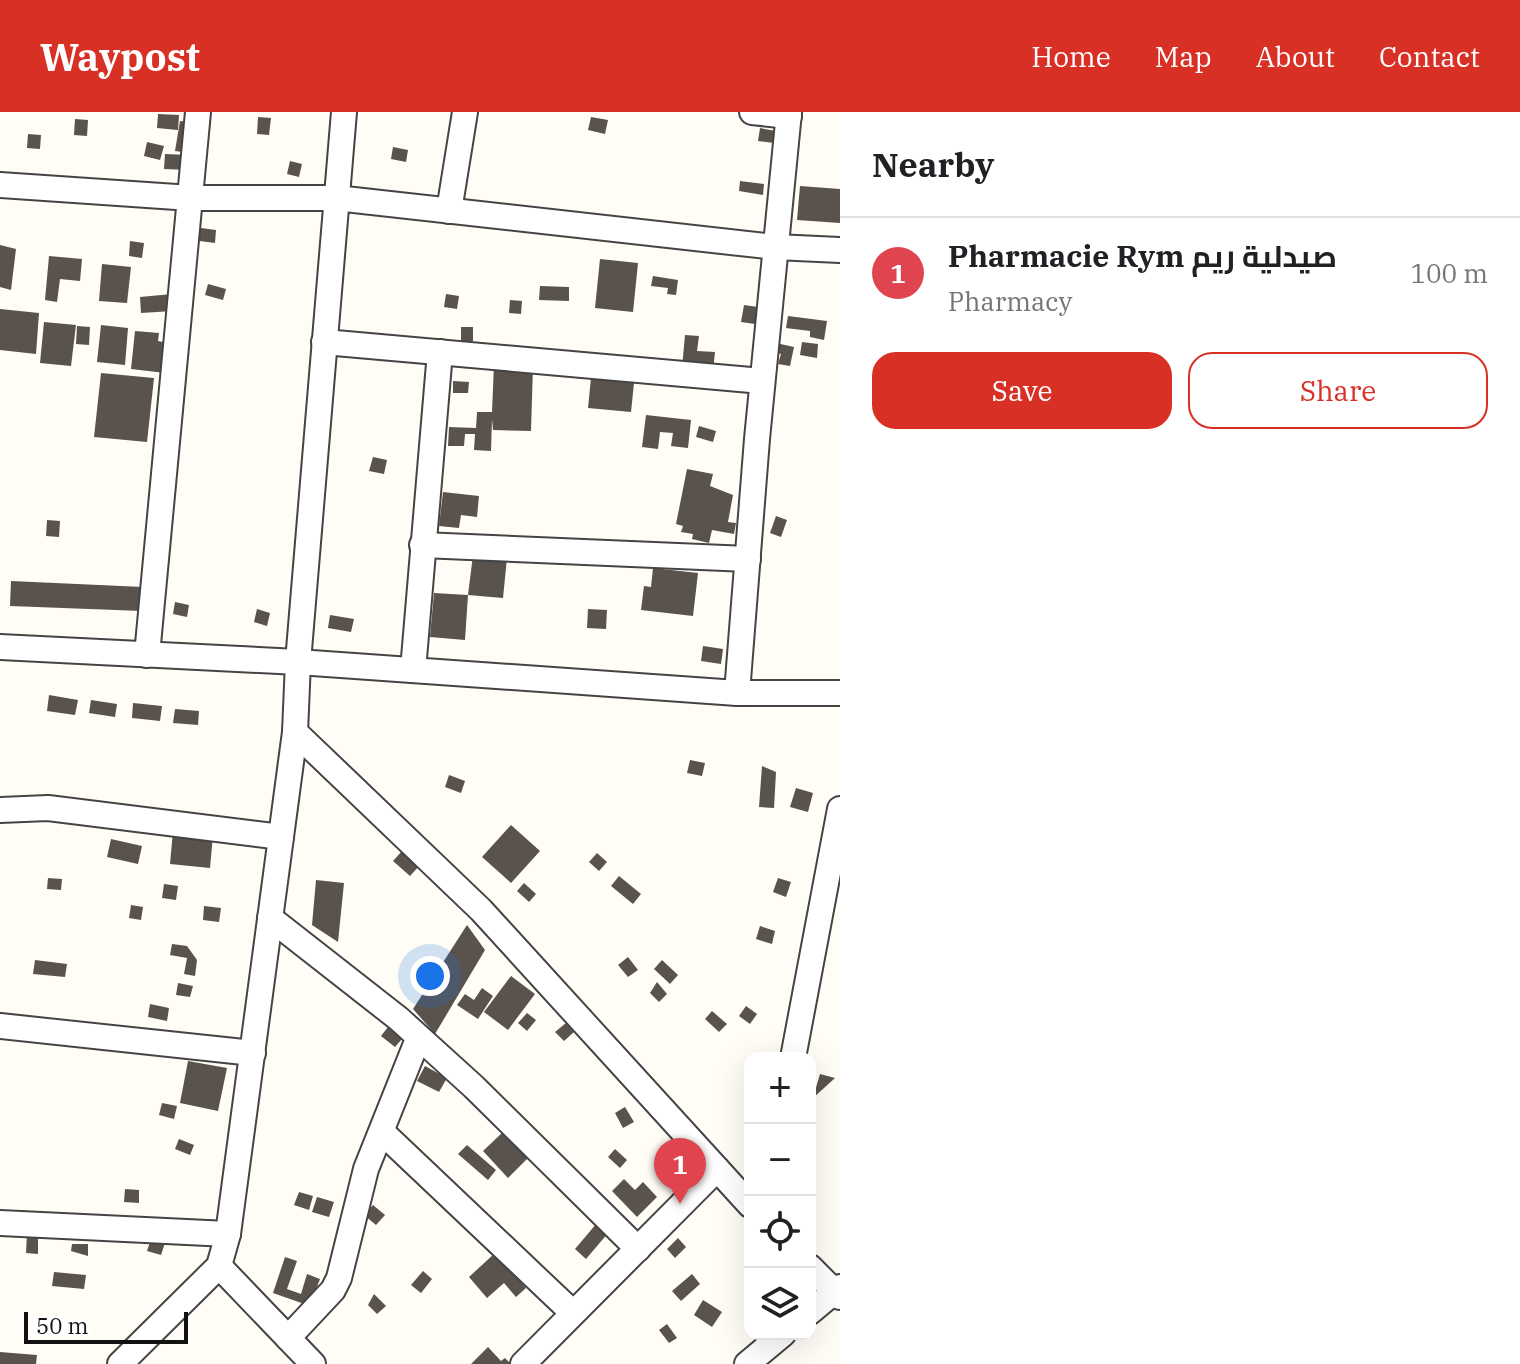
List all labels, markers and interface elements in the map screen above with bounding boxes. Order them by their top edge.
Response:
text: Waypost [40,32,200,81]
text: Home [1031,38,1111,75]
text: Map [1155,38,1212,75]
text: About [1256,38,1335,75]
text: Contact [1379,38,1480,75]
text: Nearby [872,142,994,186]
text: Pharmacie Rym صيدلية ريم [948,236,1337,275]
text: 1 [890,256,906,290]
text: 100 m [1410,256,1488,290]
text: Pharmacy [948,284,1072,318]
button: Save [872,352,1172,429]
button: Share [1188,352,1488,429]
your location [410,956,450,996]
map controls [744,1052,816,1340]
button: + [744,1052,816,1124]
button: − [744,1124,816,1196]
pin: 1 [654,1138,706,1204]
button: locate [744,1196,816,1268]
button: layers [744,1268,816,1340]
scale bar [24,1308,188,1344]
text: 50 m [36,1311,88,1340]

